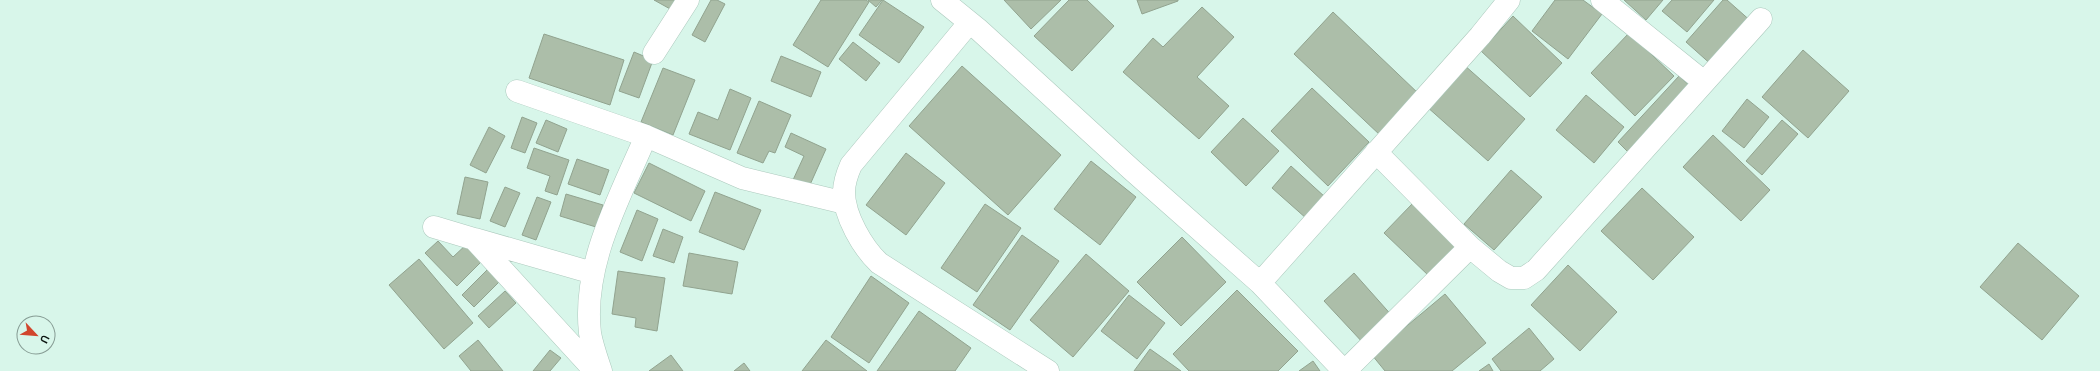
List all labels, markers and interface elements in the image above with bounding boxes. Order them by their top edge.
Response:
north arrow [16,315,56,355]
text: U [36,332,52,346]

